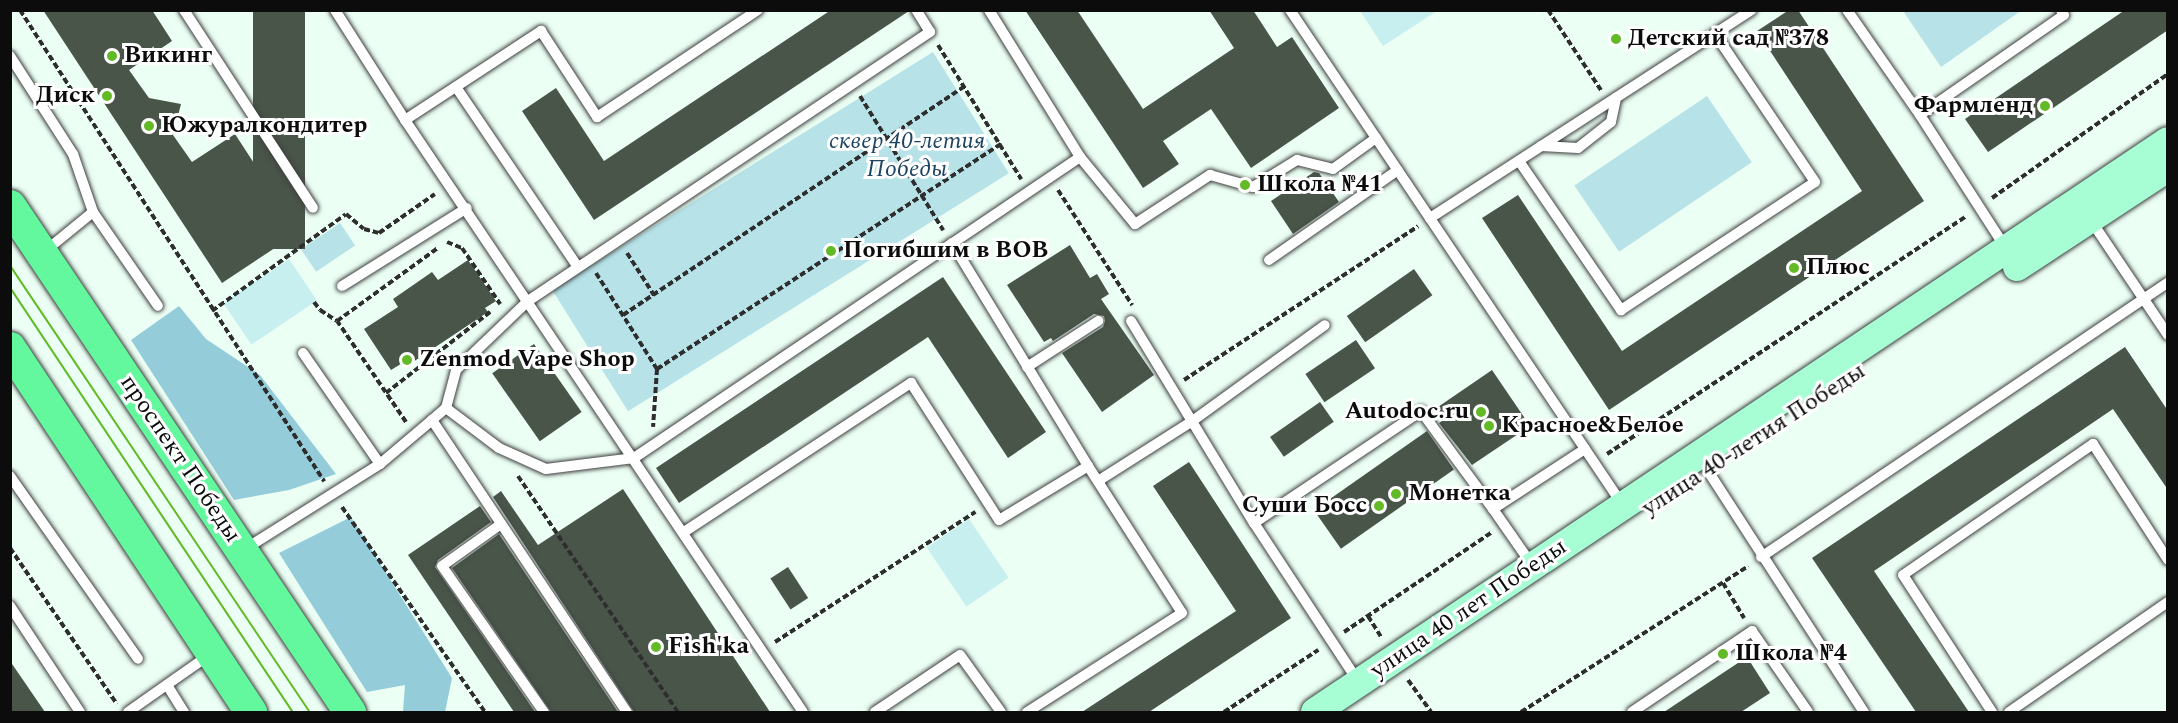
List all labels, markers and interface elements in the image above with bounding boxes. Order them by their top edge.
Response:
place label: Детский сад №378 [1628,25,1829,53]
marker: Детский сад №378 [1609,32,1623,46]
place label: Викинг [124,42,212,70]
marker: Викинг [105,49,119,63]
place label: Диск [36,82,95,110]
marker: Диск [100,89,114,103]
place label: Фармленд [1914,92,2033,120]
marker: Фармленд [2038,99,2052,113]
place label: Южуралкондитер [161,112,367,140]
marker: Южуралкондитер [142,119,156,133]
park label: сквер 40-летия Победы [829,128,985,184]
place label: Школа №41 [1257,171,1382,199]
marker: Школа №41 [1238,178,1252,192]
place label: Погибшим в ВОВ [843,237,1048,265]
marker: Погибшим в ВОВ [824,244,838,258]
place label: Плюс [1806,254,1870,282]
marker: Плюс [1787,261,1801,275]
place label: Zenmod Vape Shop [419,346,635,374]
marker: Zenmod Vape Shop [400,353,414,367]
street label: улица 40-летия Победы [1637,357,1871,523]
street label: проспект Победы [113,370,247,548]
place label: Autodoc.ru [1345,398,1469,426]
marker: Autodoc.ru [1474,405,1488,419]
place label: Красное&Белое [1501,412,1684,440]
marker: Красное&Белое [1482,419,1496,433]
place label: Монетка [1408,480,1511,508]
marker: Монетка [1389,487,1403,501]
place label: Суши Босс [1242,492,1367,520]
marker: Суши Босс [1372,499,1386,513]
street label: улица 40 лет Победы [1366,533,1572,685]
place label: Fish'ka [668,633,749,661]
marker: Fish'ka [649,640,663,654]
place label: Школа №4 [1735,640,1847,668]
marker: Школа №4 [1716,647,1730,661]

